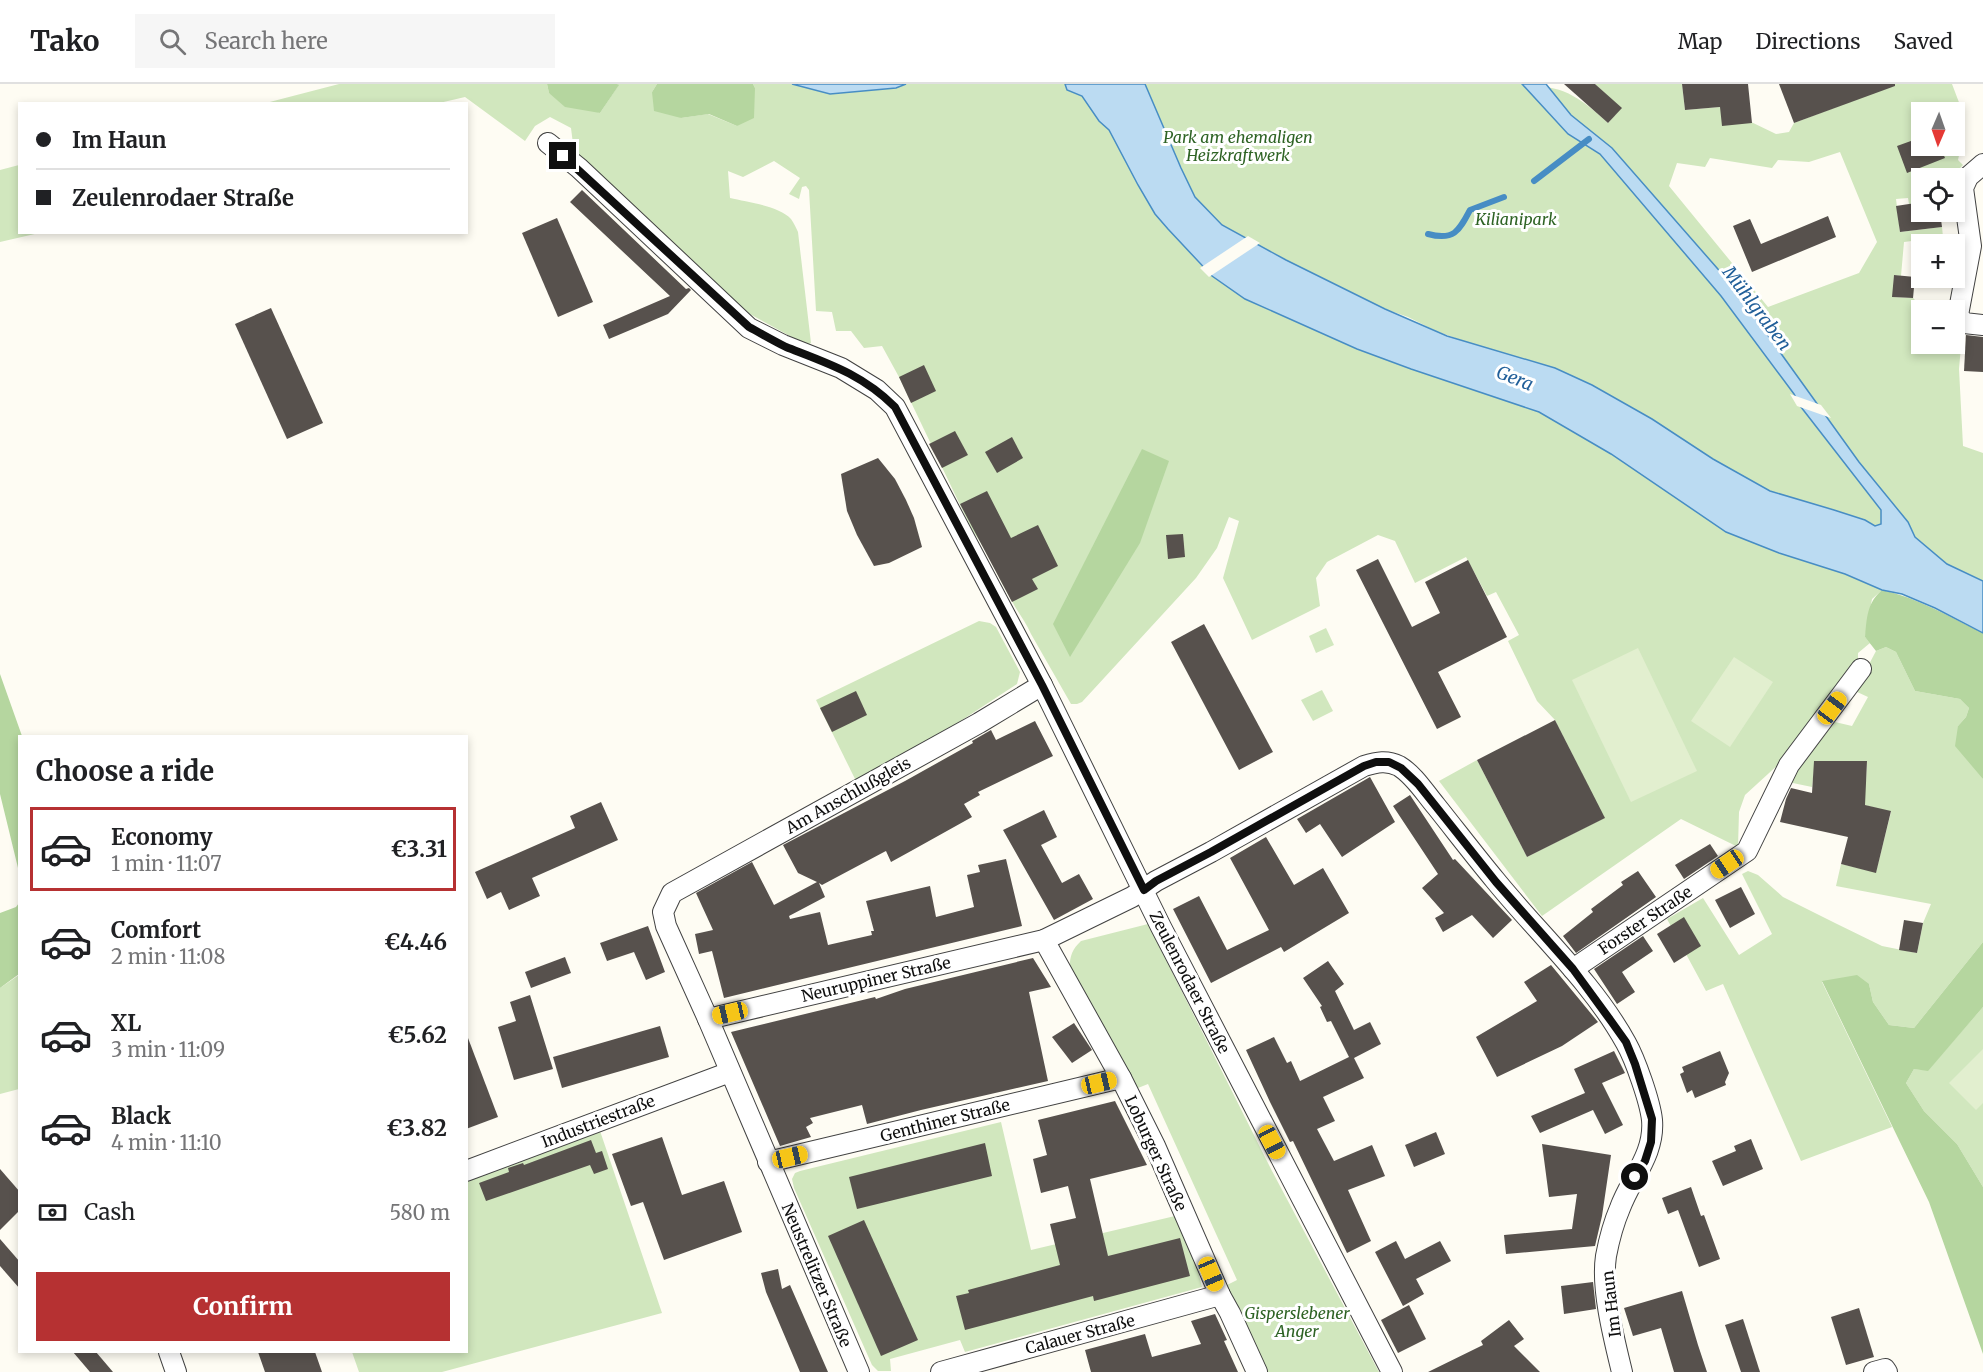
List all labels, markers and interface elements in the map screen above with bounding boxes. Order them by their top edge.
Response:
search box [135,14,555,68]
text: Tako [30,23,99,59]
icon: search [156,25,189,58]
text: Search here [204,27,328,55]
text: Map [1678,28,1722,55]
text: Directions [1755,28,1860,55]
text: Saved [1893,28,1953,55]
north arrow [1911,102,1965,156]
map controls [1911,102,1965,354]
text: Im Haun [72,126,167,154]
park label: Park am ehemaligen Heizkraftwerk [1163,127,1313,165]
route end [549,142,576,169]
button: locate [1911,168,1965,222]
text: Zeulenrodaer Straße [72,184,294,212]
park label: Kilianipark [1474,209,1557,229]
button: + [1911,234,1965,288]
water label: Mühlgraben [1717,260,1796,355]
button: − [1911,300,1965,354]
water label: Gera [1493,360,1537,396]
car [1814,688,1850,728]
street label: Am Anschlußgleis [781,752,914,838]
text: Choose a ride [36,754,214,788]
icon: car [39,822,93,876]
text: Economy [111,823,212,851]
text: €3.31 [390,835,447,863]
car [1707,846,1747,882]
text: 1 min · 11:07 [111,851,222,876]
street label: Forster Straße [1594,881,1696,959]
street label: Zeulenrodaer Straße [1145,907,1235,1057]
icon: car [39,915,93,969]
text: Comfort [111,916,201,944]
text: €4.46 [384,928,447,956]
text: 2 min · 11:08 [111,944,225,969]
street label: Neuruppiner Straße [799,952,953,1006]
car [710,1000,750,1026]
icon: car [39,1008,93,1062]
text: XL [111,1009,141,1037]
text: €5.62 [388,1021,447,1049]
text: 3 min · 11:09 [111,1037,225,1062]
car [1079,1070,1119,1096]
street label: Industriestraße [539,1090,657,1152]
street label: Loburger Straße [1121,1092,1191,1214]
street label: Genthiner Straße [878,1094,1012,1146]
icon: car [39,1101,93,1155]
text: Black [111,1102,171,1130]
text: €3.82 [386,1114,447,1142]
car [1256,1122,1288,1162]
text: 4 min · 11:10 [111,1130,222,1155]
car [770,1144,810,1170]
route start [1621,1163,1648,1190]
icon: cash [36,1196,69,1229]
text: Cash [84,1198,135,1226]
text: 580 m [389,1200,450,1225]
street label: Neustrelitzer Straße [778,1200,856,1350]
car [1196,1254,1226,1294]
street label: Im Haun [1597,1269,1625,1339]
button: Confirm [36,1272,450,1341]
park label: Gisperslebener Anger [1244,1303,1350,1341]
street label: Calauer Straße [1023,1310,1137,1358]

